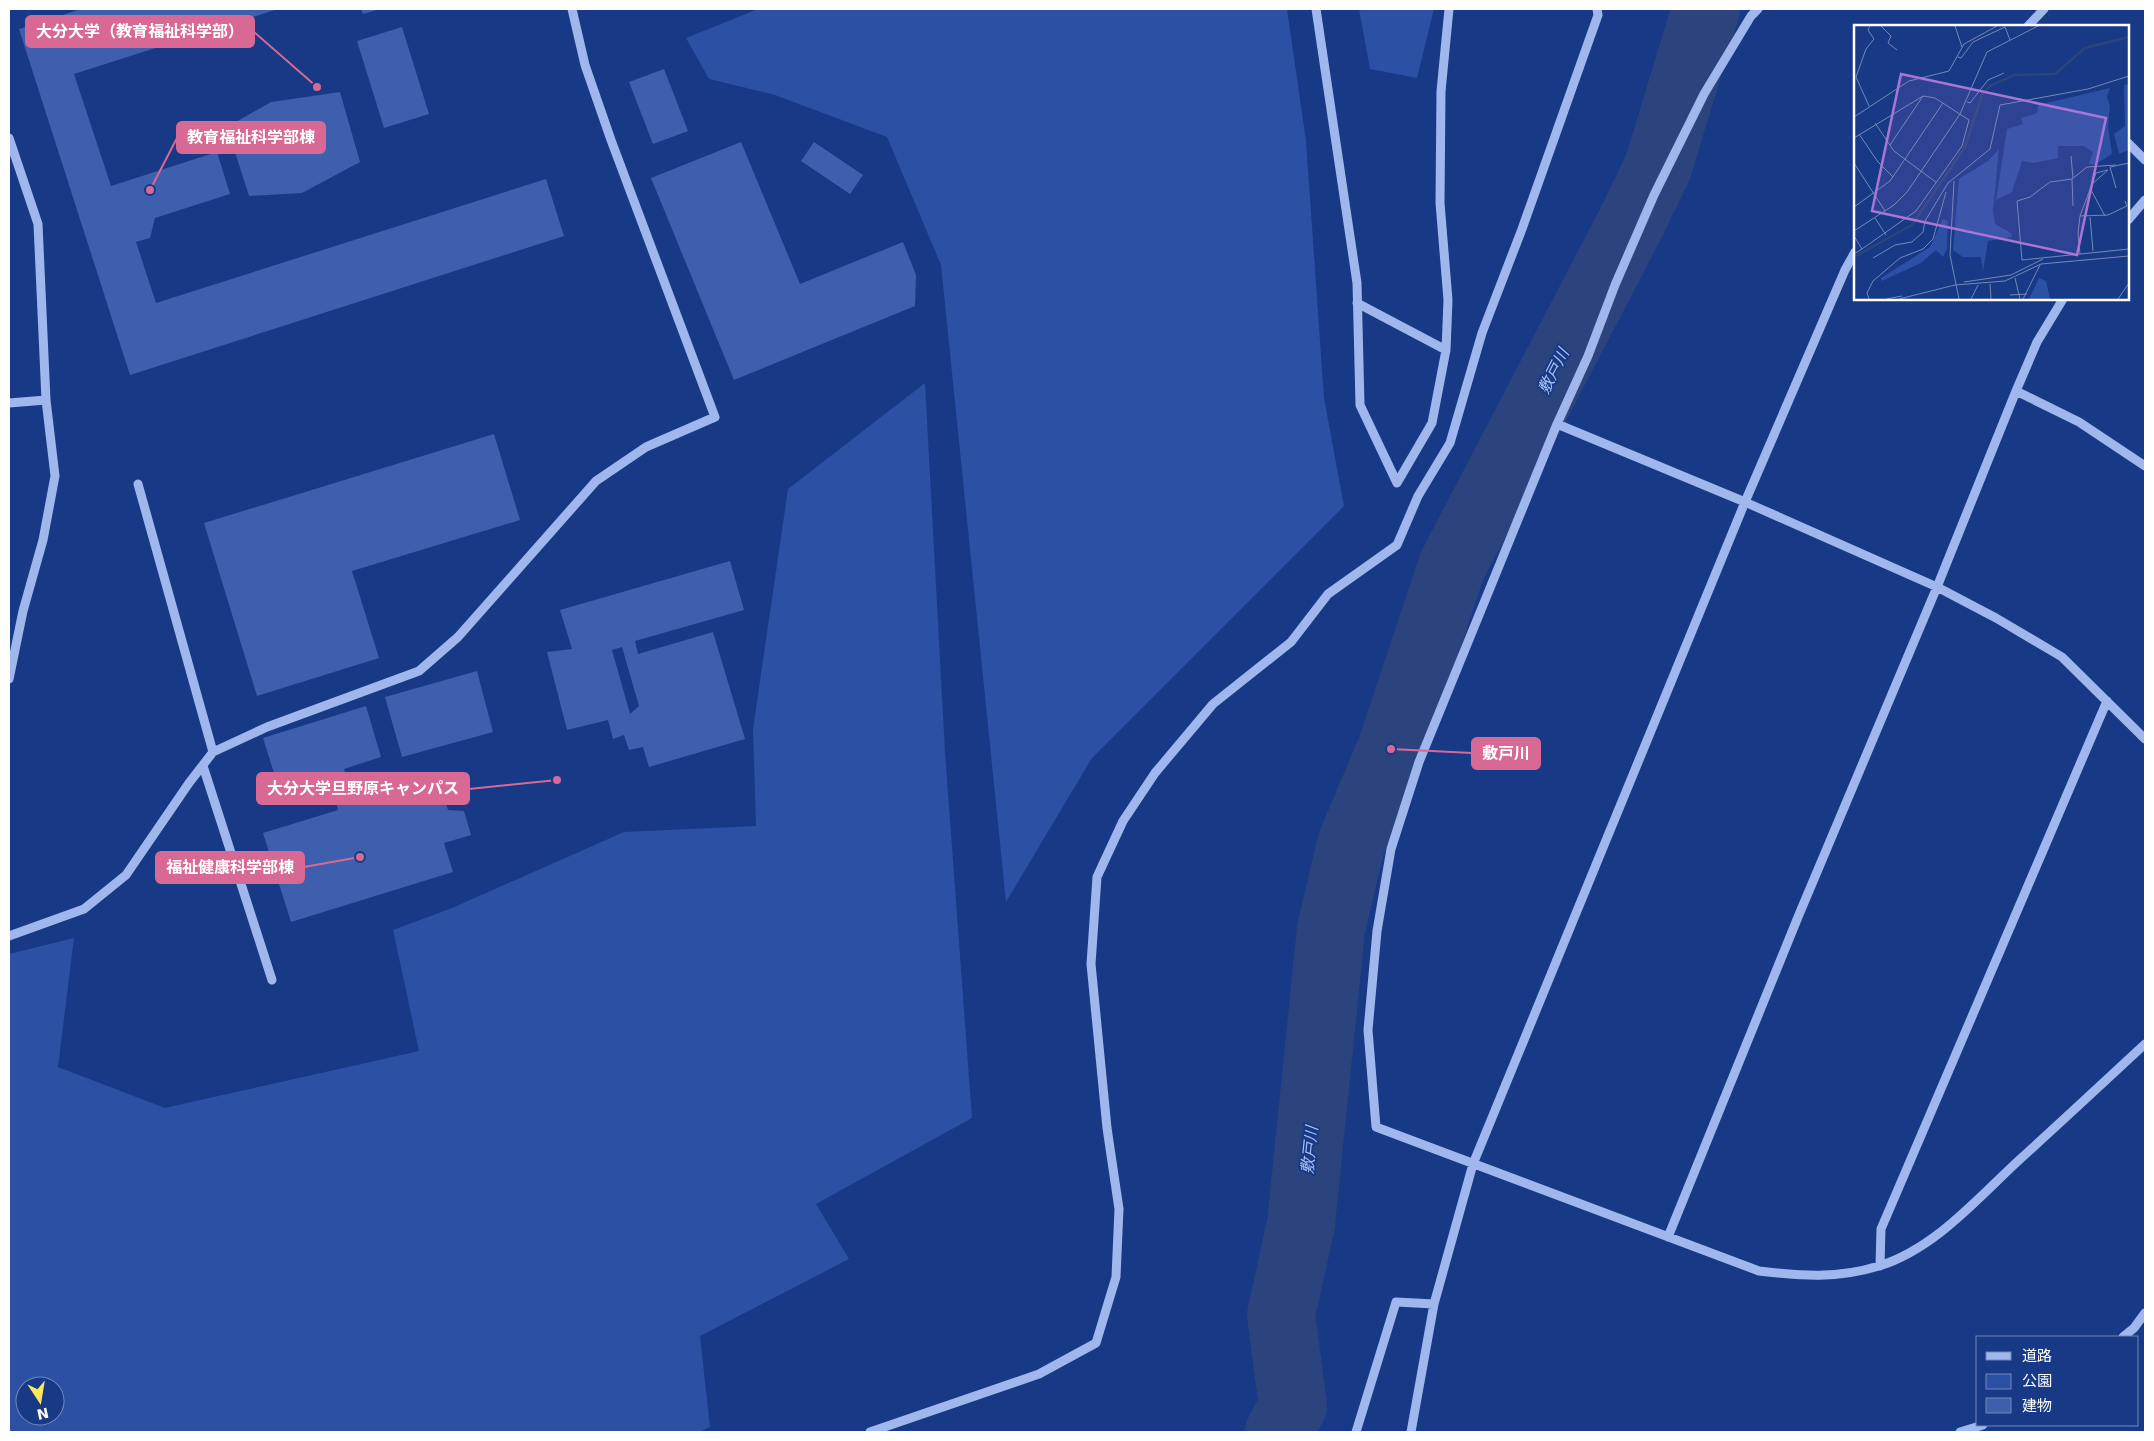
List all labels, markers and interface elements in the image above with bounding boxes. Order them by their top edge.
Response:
callout: 大分大学（教育福祉科学部） [26,16,254,47]
text: 大分大学（教育福祉科学部） [36,22,244,41]
inset map [1854,25,2129,300]
callout: 教育福祉科学部棟 [177,122,325,153]
text: 教育福祉科学部棟 [187,128,315,147]
water label: 敷戸川 [1534,344,1574,397]
callout: 敷戸川 [1472,738,1540,769]
text: 敷戸川 [1482,744,1530,763]
callout: 大分大学旦野原キャンパス [257,773,469,804]
text: 大分大学旦野原キャンパス [267,779,459,798]
callout: 福祉健康科学部棟 [156,852,304,883]
text: 福祉健康科学部棟 [166,858,294,877]
water label: 敷戸川 [1298,1123,1322,1175]
legend [1976,1336,2139,1426]
text: 道路 [2022,1347,2052,1365]
text: 公園 [2022,1372,2052,1390]
north arrow [15,1376,65,1426]
text: 建物 [2022,1397,2052,1415]
text: N [35,1405,50,1423]

